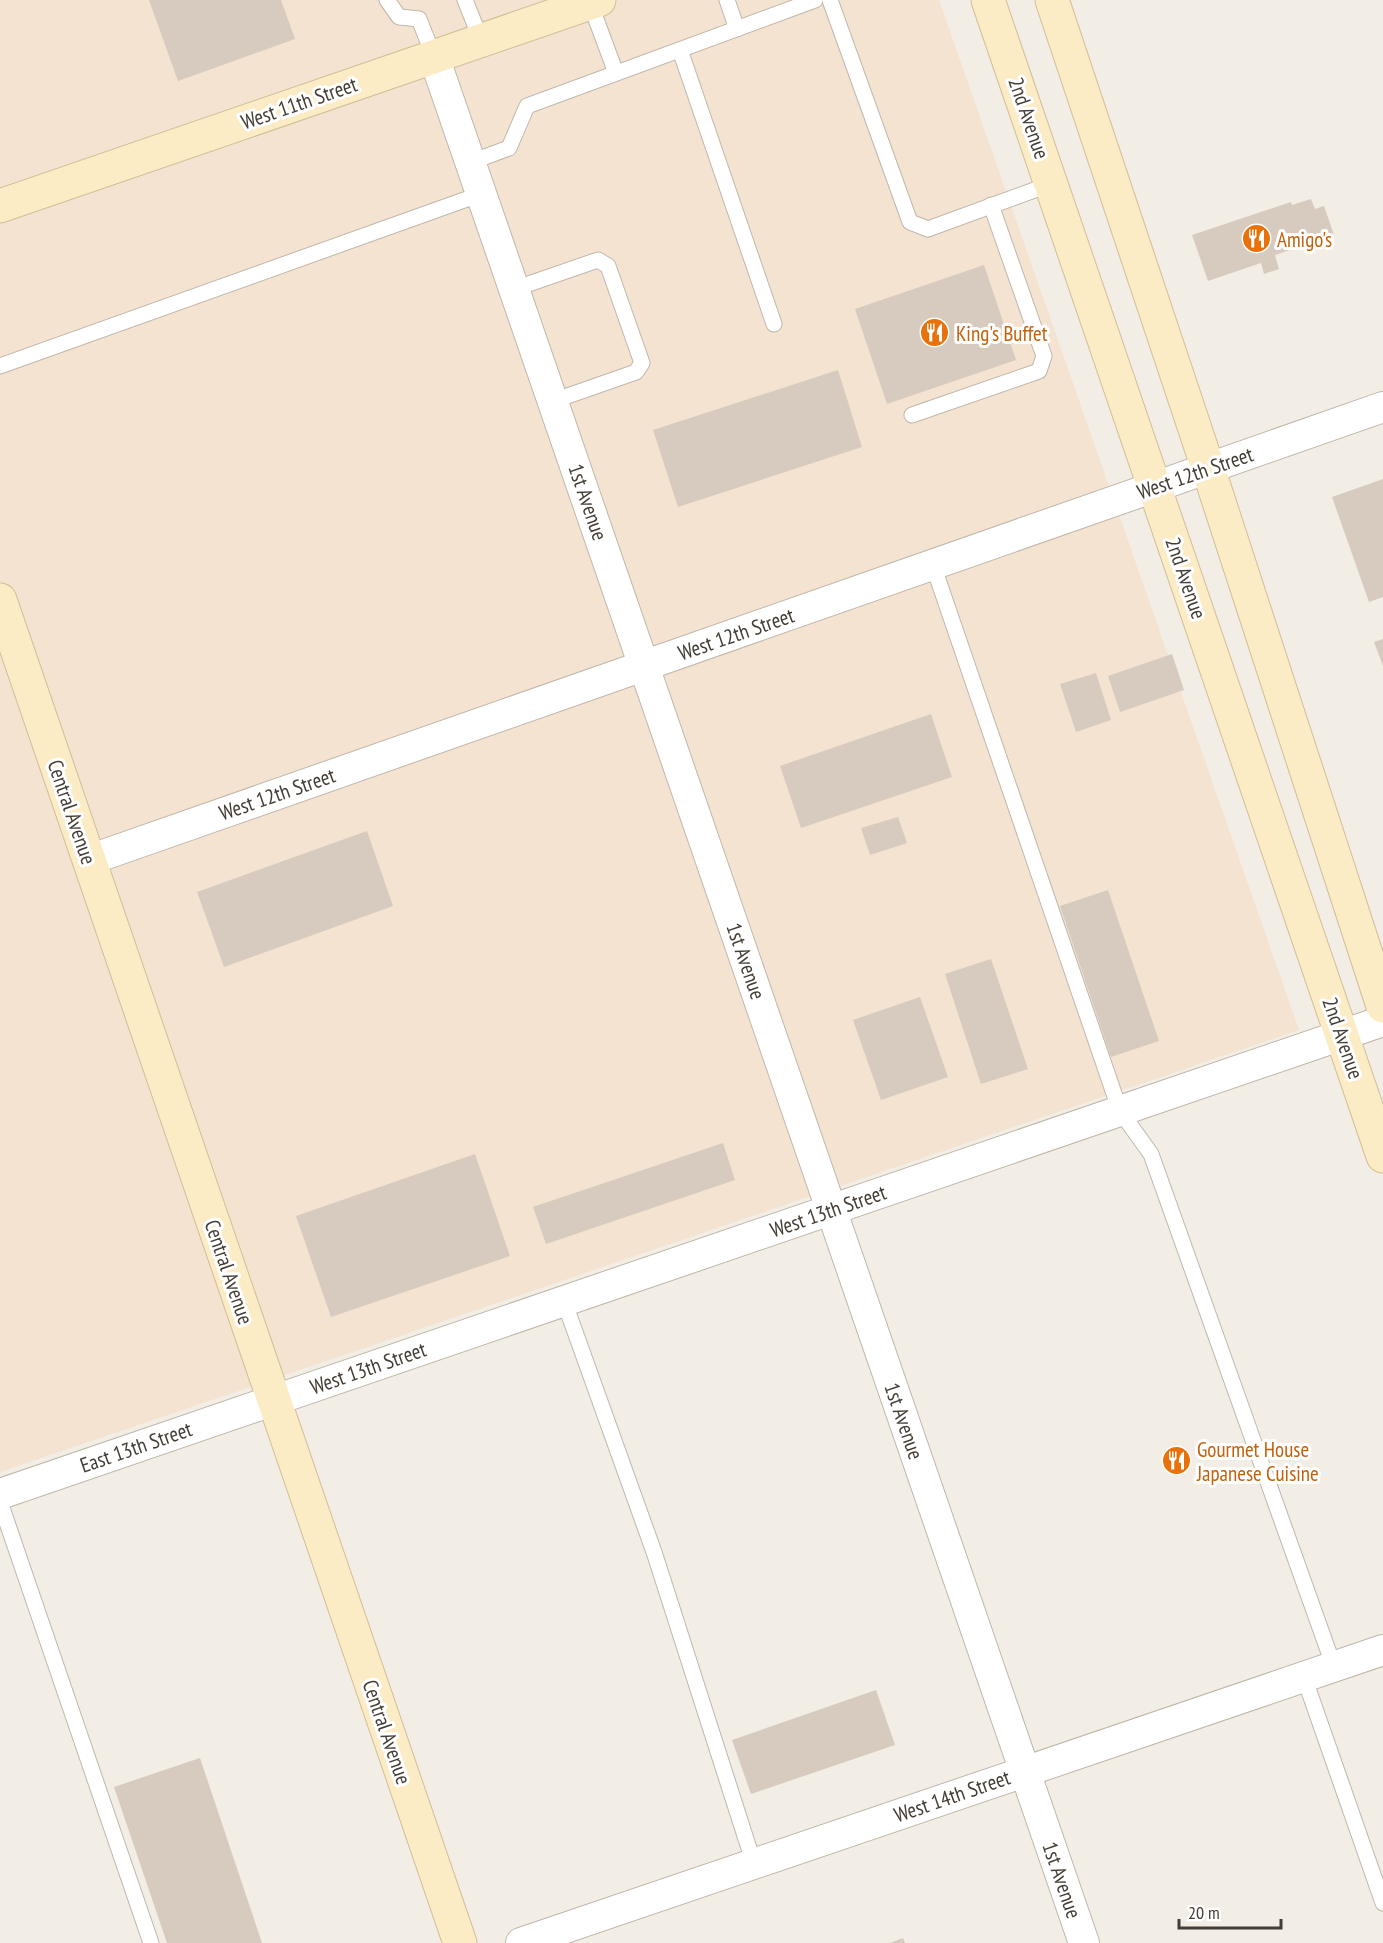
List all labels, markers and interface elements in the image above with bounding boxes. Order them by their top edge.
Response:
street label: West 11th Street [237,70,361,135]
street label: 2nd Avenue [1002,74,1056,162]
restaurant icon: Amigo's [1240,223,1272,255]
place label: Amigo's [1277,226,1332,253]
restaurant icon: King's Buffet [919,317,951,349]
place label: King's Buffet [956,320,1048,347]
street label: West 12th Street [1133,440,1257,505]
street label: 1st Avenue [562,460,614,544]
street label: 2nd Avenue [1159,534,1213,622]
street label: West 12th Street [674,601,798,666]
street label: Central Avenue [42,756,102,868]
street label: West 12th Street [215,761,339,826]
street label: 1st Avenue [720,919,772,1003]
street label: 2nd Avenue [1316,994,1370,1082]
street label: West 13th Street [766,1178,890,1243]
street label: Central Avenue [199,1216,259,1328]
street label: West 13th Street [306,1335,430,1400]
street label: 1st Avenue [878,1379,930,1463]
street label: East 13th Street [76,1415,196,1479]
place label: Gourmet House Japanese Cuisine [1196,1436,1319,1487]
restaurant icon: Gourmet House Japanese Cuisine [1160,1445,1192,1477]
street label: Central Avenue [357,1676,417,1788]
street label: West 14th Street [890,1763,1014,1828]
street label: 1st Avenue [1036,1838,1088,1922]
scale bar [1179,1892,1281,1930]
text: 20 m [1188,1901,1220,1924]

